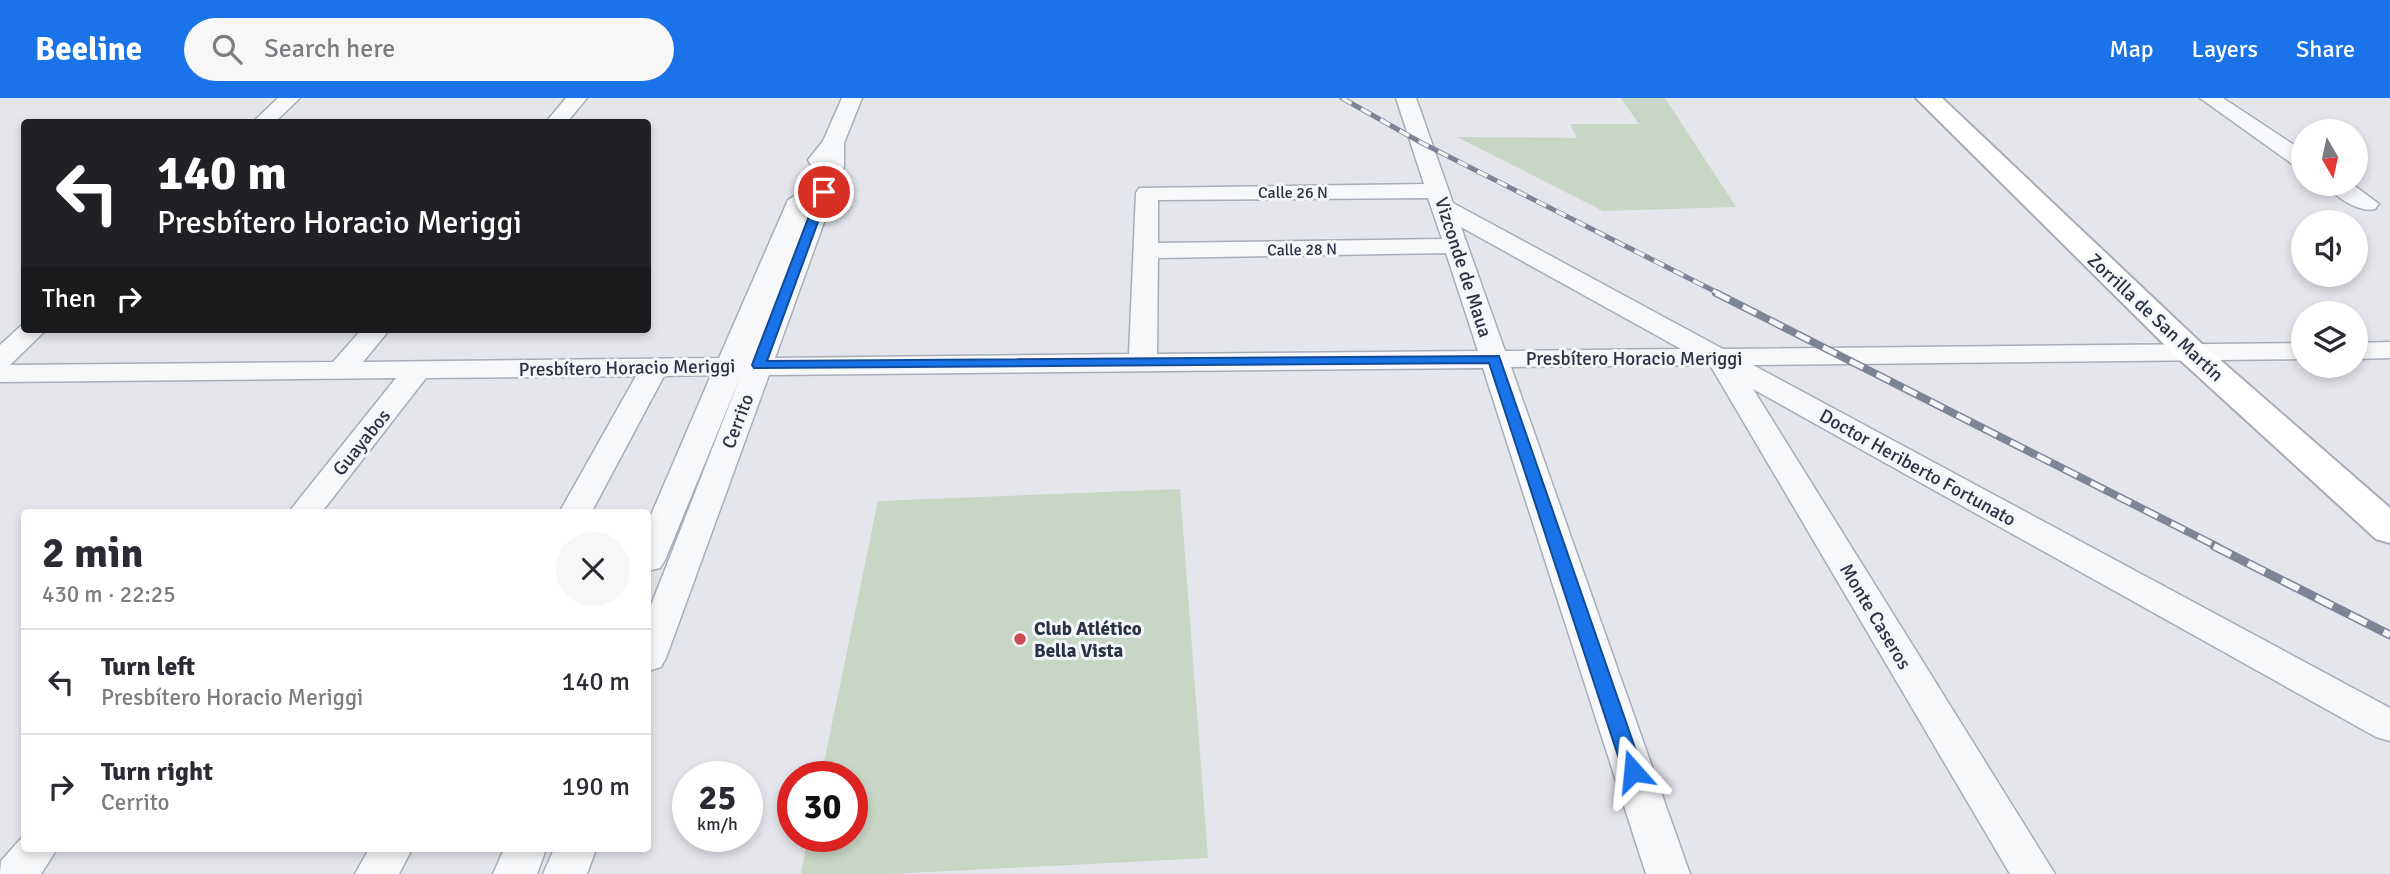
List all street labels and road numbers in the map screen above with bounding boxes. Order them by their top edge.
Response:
street label: Calle 26 N [1258,183,1328,203]
street label: Vizconde de Maua [1429,194,1497,340]
street label: Calle 28 N [1267,239,1337,261]
street label: Zorrilla de San Martín [2082,248,2228,387]
street label: Presbítero Horacio Meriggi [1526,347,1742,371]
street label: Presbítero Horacio Meriggi [519,354,736,382]
street label: Cerrito [717,391,759,452]
street label: Doctor Heriberto Fortunato [1815,404,2020,532]
street label: Guayabos [328,405,396,481]
street label: Monte Caseros [1834,559,1916,674]

